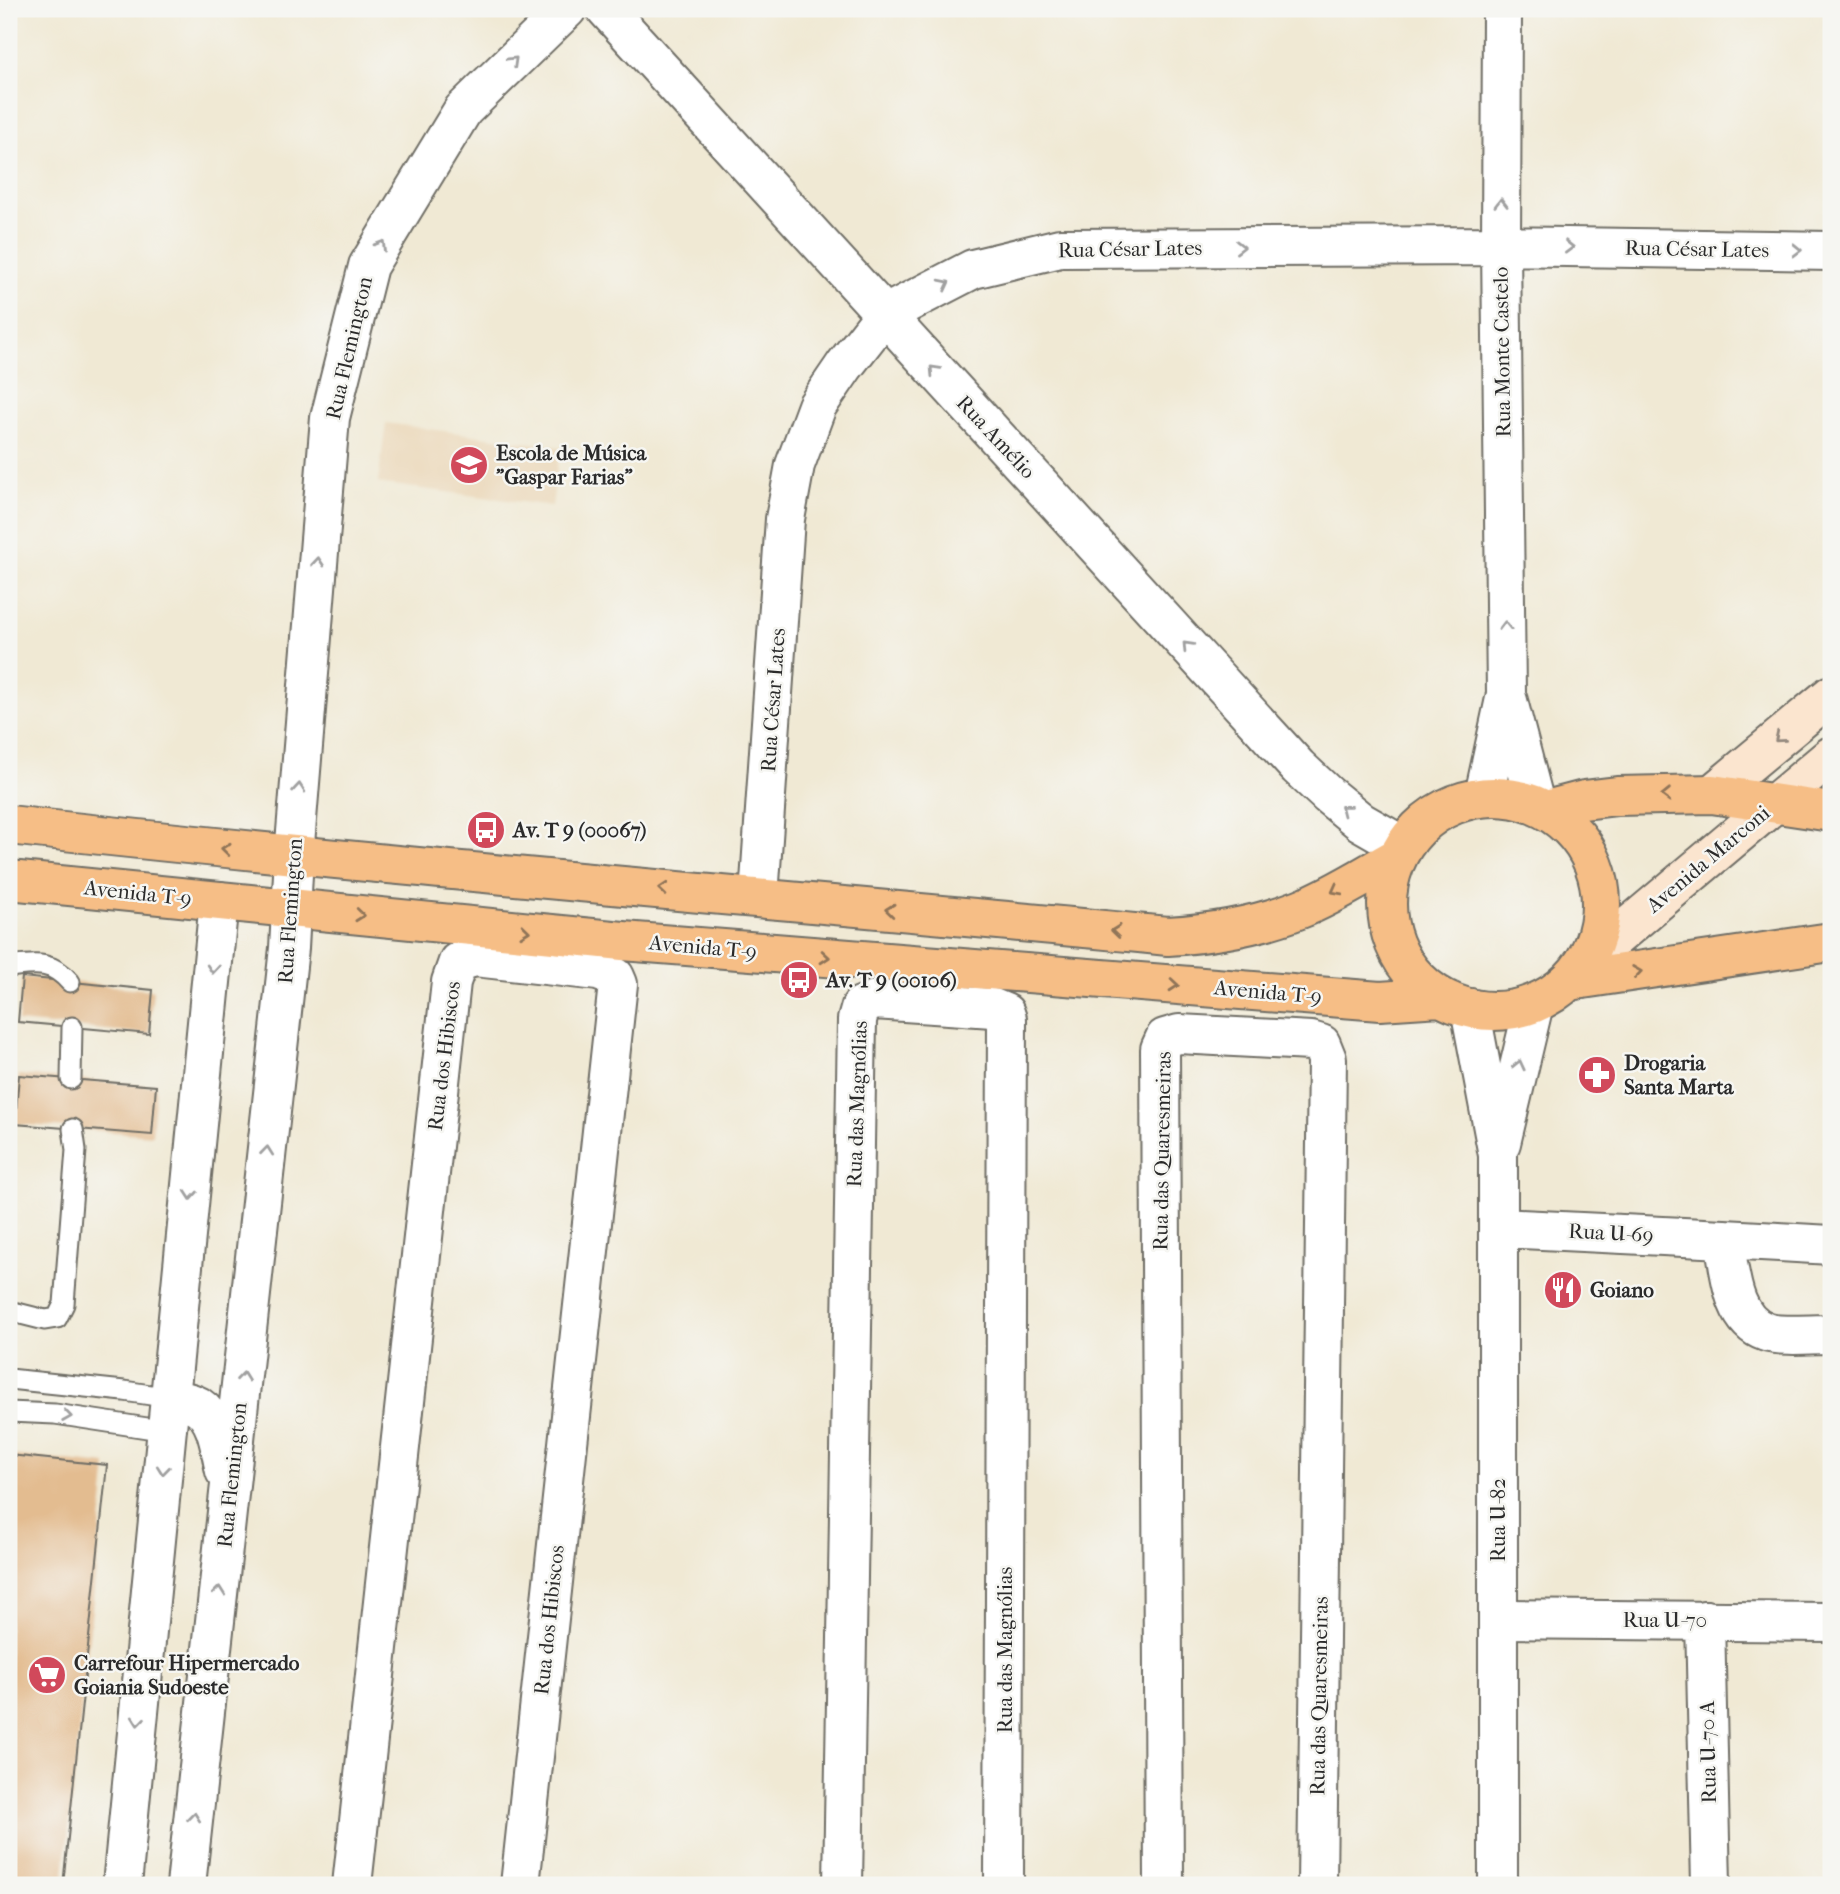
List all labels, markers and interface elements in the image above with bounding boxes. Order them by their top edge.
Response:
one-way arrow [505,57,518,70]
one-way arrow [1493,197,1509,207]
street label: Rua César Lates [1058,236,1203,262]
street label: Rua César Lates [1625,236,1770,262]
one-way arrow [373,239,386,252]
one-way arrow [1235,239,1245,255]
one-way arrow [1564,239,1575,255]
one-way arrow [1791,243,1802,258]
street label: Rua Monte Castelo [1489,267,1515,437]
street label: Rua Flemington [321,274,377,422]
one-way arrow [938,279,950,292]
one-way arrow [930,365,942,378]
street label: Rua Amélio [951,390,1041,484]
place label: Escola de Música "Gaspar Farias" [496,441,648,489]
school or university icon: Escola de Música "Gaspar Farias" [448,444,490,486]
one-way arrow [310,556,325,567]
one-way arrow [1498,620,1513,631]
street label: Rua César Lates [756,627,790,773]
one-way arrow [1183,641,1196,654]
one-way arrow [1774,730,1787,742]
one-way arrow [292,783,307,794]
one-way arrow [1661,788,1672,803]
street label: Avenida Marconi [1641,800,1775,918]
one-way arrow [1341,805,1353,818]
bus stop icon: Av. T 9 (00067) [465,809,507,851]
place label: Av. T 9 (00067) [511,818,647,842]
street label: Rua Flemington [273,837,307,985]
one-way arrow [220,842,231,857]
street label: Avenida T-9 [82,875,193,911]
one-way arrow [658,882,669,897]
one-way arrow [1330,882,1343,896]
one-way arrow [884,902,896,917]
one-way arrow [355,907,366,922]
one-way arrow [520,923,531,938]
one-way arrow [1111,924,1122,939]
street label: Avenida T-9 [647,930,758,964]
one-way arrow [819,949,830,964]
bus stop icon: Av. T 9 (00106) [778,959,820,1001]
one-way arrow [205,963,220,975]
one-way arrow [1631,965,1643,980]
place label: Av. T 9 (00106) [824,968,957,992]
street label: Avenida T-9 [1212,975,1323,1009]
one-way arrow [1168,977,1179,992]
street label: Rua dos Hibiscos [423,980,465,1132]
street label: Rua das Magnólias [842,1020,872,1188]
street label: Rua das Quaresmeiras [1148,1051,1176,1251]
place label: Drogaria Santa Marta [1624,1051,1735,1099]
pharmacy icon: Drogaria Santa Marta [1576,1054,1618,1096]
one-way arrow [1511,1059,1525,1071]
one-way arrow [259,1145,274,1157]
one-way arrow [184,1190,199,1201]
street label: Rua U-69 [1568,1219,1654,1247]
restaurant icon: Goiano [1542,1269,1584,1311]
place label: Goiano [1590,1278,1654,1302]
one-way arrow [235,1371,250,1383]
street label: Rua Flemington [212,1401,252,1549]
one-way arrow [61,1408,73,1423]
one-way arrow [156,1465,171,1476]
street label: Rua U-82 [1486,1478,1510,1562]
street label: Rua dos Hibiscos [529,1544,569,1696]
street label: Rua das Magnólias [993,1566,1017,1733]
one-way arrow [211,1586,226,1597]
street label: Rua das Quaresmeiras [1305,1596,1333,1796]
street label: Rua U-70 [1623,1608,1707,1632]
place label: Carrefour Hipermercado Goiania Sudoeste [74,1651,300,1699]
supermarket icon: Carrefour Hipermercado Goiania Sudoeste [26,1654,68,1696]
street label: Rua U-70 A [1695,1700,1721,1803]
one-way arrow [131,1715,146,1727]
one-way arrow [186,1812,201,1823]

